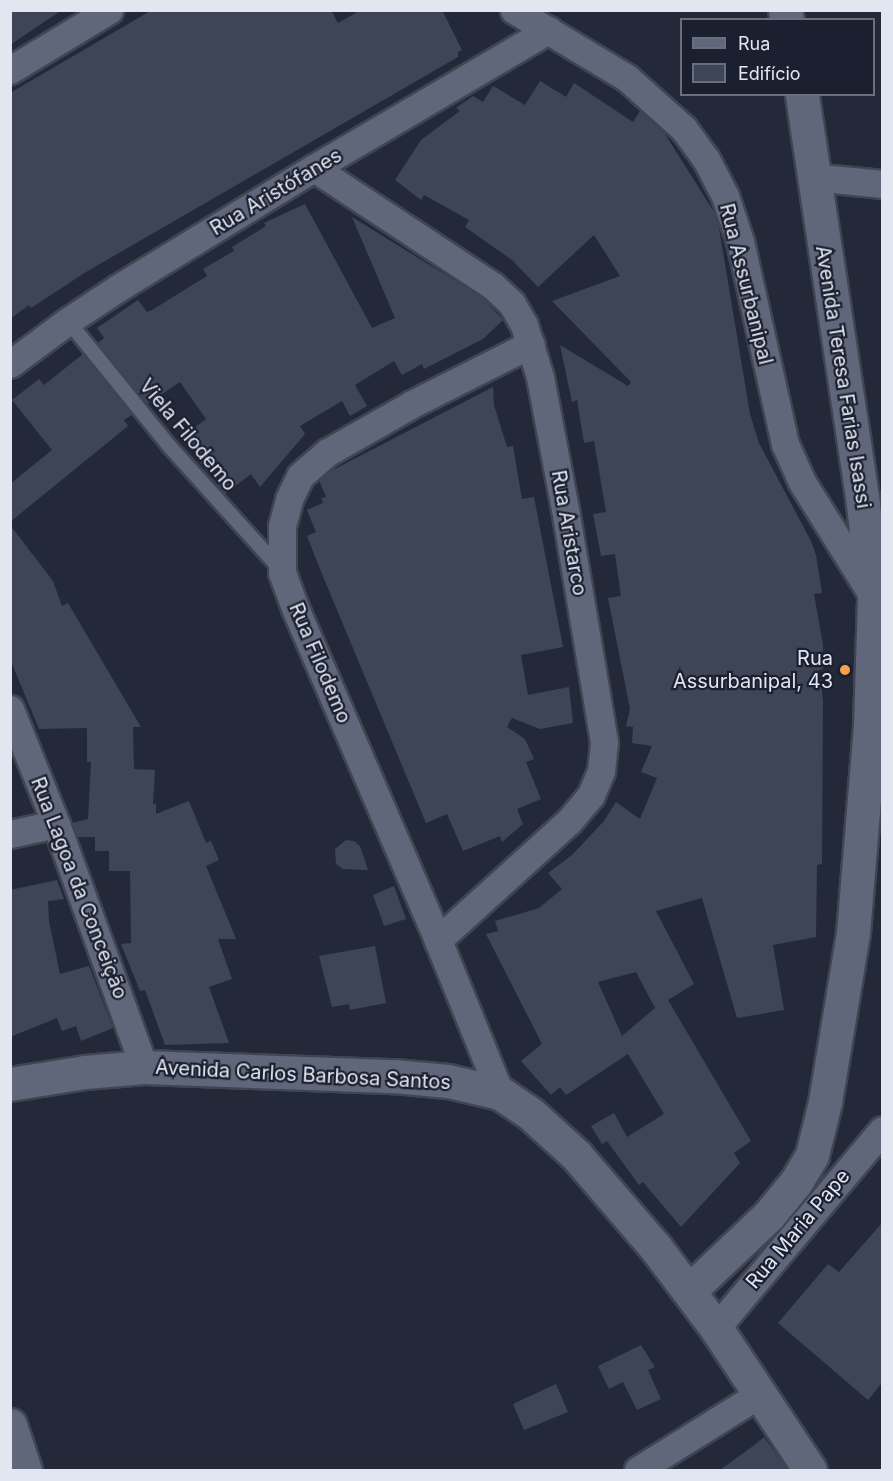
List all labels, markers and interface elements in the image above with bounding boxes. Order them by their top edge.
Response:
legend [680,18,875,96]
text: Rua [738,33,770,54]
text: Edifício [738,63,801,84]
street label: Rua Aristófanes [206,143,346,241]
street label: Rua Assurbanipal [714,201,778,367]
street label: Avenida Teresa Farias Isassi [810,244,876,510]
street label: Viela Filodemo [134,374,242,496]
street label: Rua Aristarco [546,468,592,598]
street label: Rua Filodemo [284,599,356,727]
place label: Rua Assurbanipal, 43 [673,646,833,693]
marker: Rua Assurbanipal, 43 [838,663,852,677]
street label: Rua Lagoa da Conceição [26,774,132,1002]
street label: Avenida Carlos Barbosa Santos [155,1055,451,1095]
street label: Rua Maria Pape [741,1164,855,1294]

